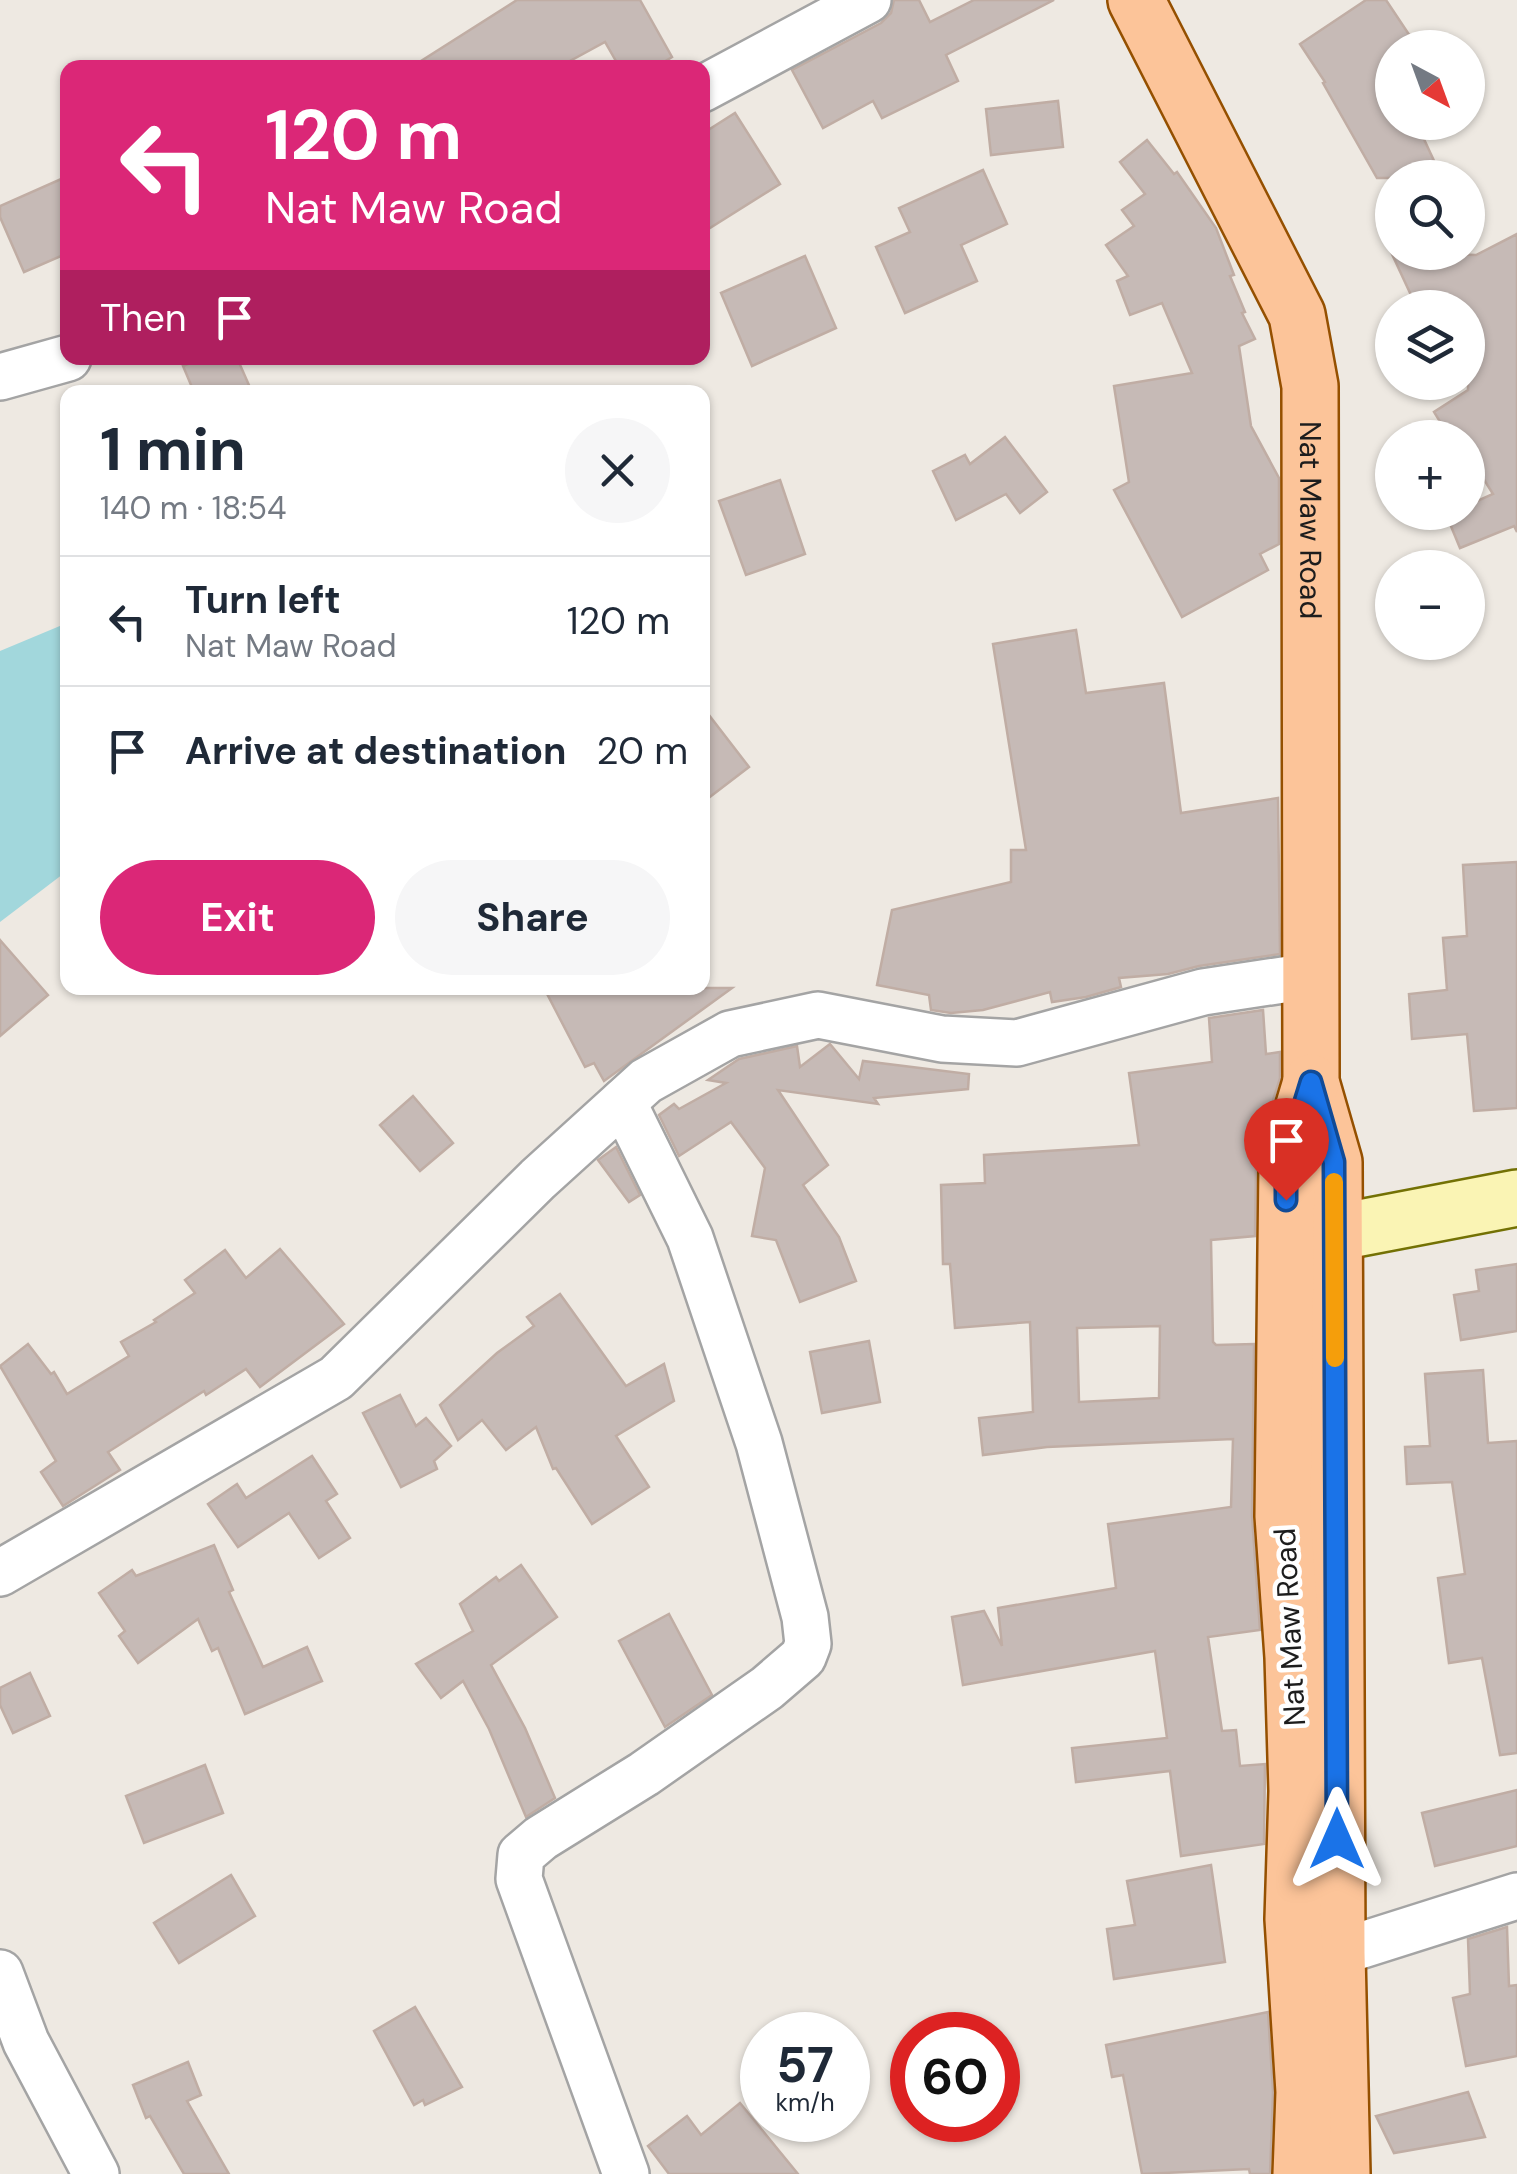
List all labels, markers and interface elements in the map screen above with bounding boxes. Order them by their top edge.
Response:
north arrow [1375,30,1485,140]
map controls [1375,30,1485,660]
text: 120 m [265,90,462,181]
icon: left [100,100,230,230]
button: search [1375,160,1485,270]
text: Nat Maw Road [265,178,563,237]
icon: arrive [207,290,262,345]
button: layers [1375,290,1485,400]
text: Then [100,293,187,343]
text: 1 min [100,410,246,489]
button: close [565,418,670,523]
button: + [1375,420,1485,530]
street label: Nat Maw Road [1291,421,1330,619]
text: 140 m · 18:54 [100,487,287,529]
button: − [1375,550,1485,660]
text: Turn left [185,575,341,625]
icon: left [100,594,155,649]
text: 120 m [567,596,670,646]
text: Nat Maw Road [185,625,397,667]
icon: arrive [100,724,155,779]
text: Arrive at destination [185,726,567,776]
text: 20 m [597,726,688,776]
button: Exit [100,860,375,975]
button: Share [395,860,670,975]
pin [1244,1098,1329,1201]
icon: arrive [1259,1113,1314,1168]
street label: Nat Maw Road [1265,1527,1314,1727]
position arrow [1285,1787,1389,1891]
speed limit sign: 60 [890,2012,1020,2142]
text: 57 [776,2032,834,2098]
text: km/h [775,2086,835,2119]

